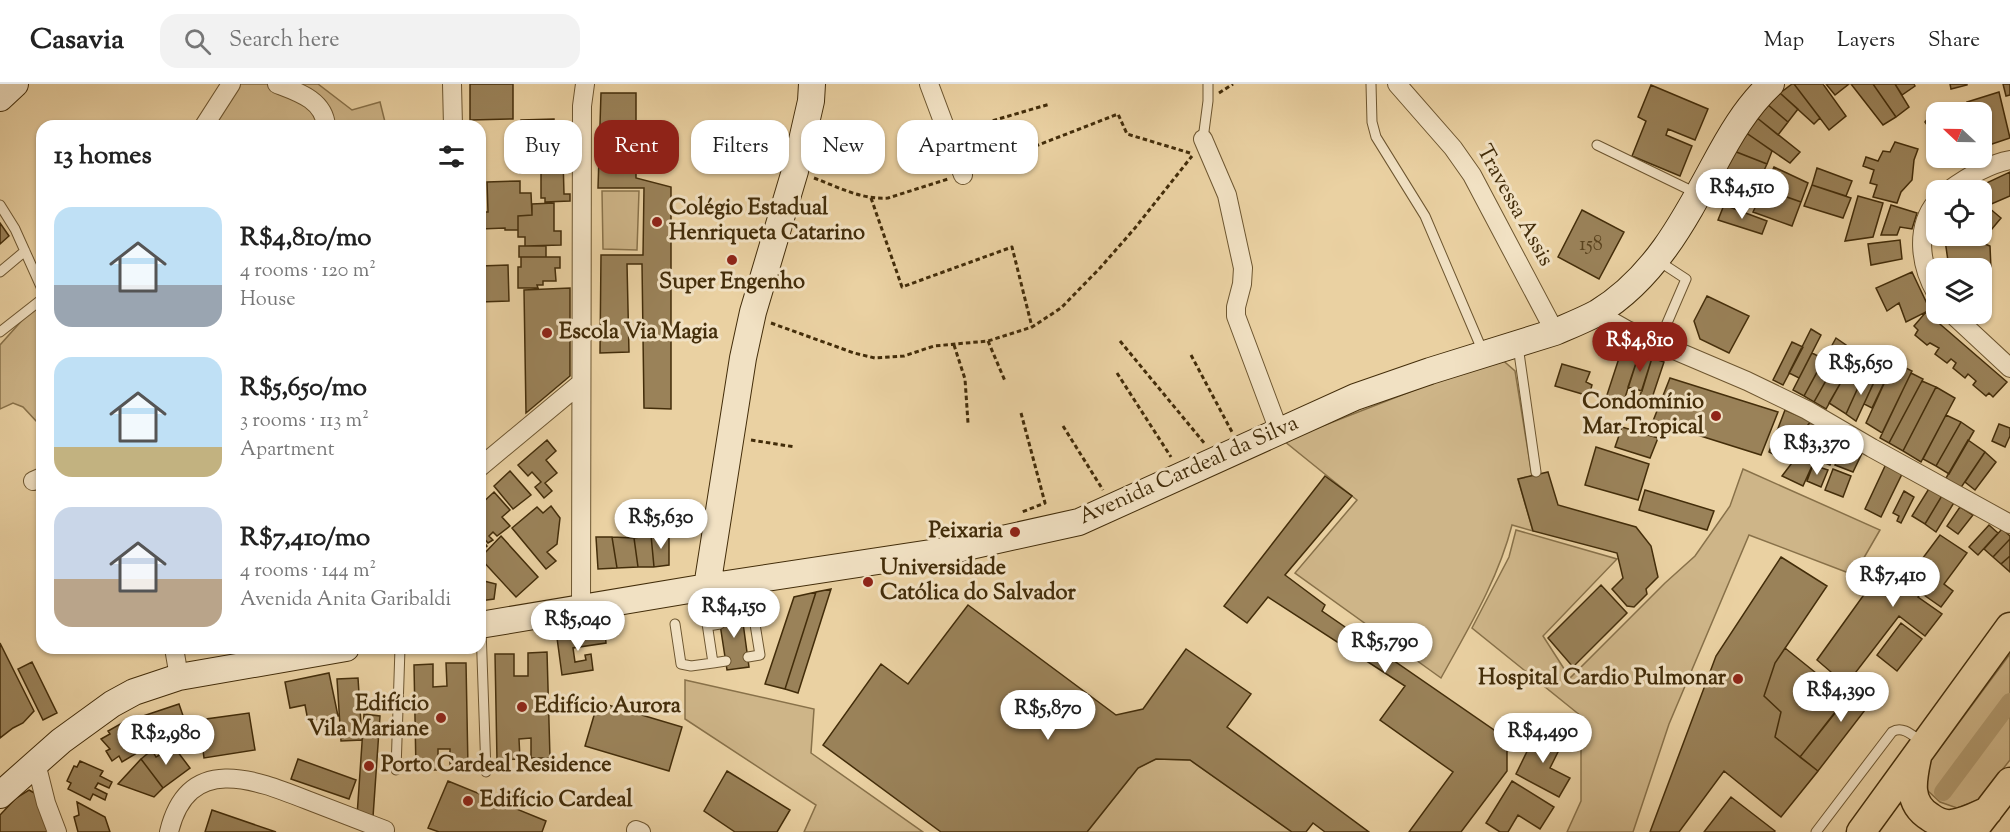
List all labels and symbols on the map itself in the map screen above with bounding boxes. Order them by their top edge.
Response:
north arrow [1926,102,1992,168]
street label: Travessa Assis [1467,139,1561,273]
pin: R$4,510 [1687,169,1797,220]
place label: Colégio Estadual Henriqueta Catarino [669,193,865,250]
marker: Colégio Estadual Henriqueta Catarino [650,215,664,229]
house number: 158 [1579,231,1603,260]
marker: Super Engenho [725,253,739,267]
place label: Super Engenho [659,267,805,299]
place label: Escola Via Magia [559,317,719,349]
pin: R$4,810 [1585,322,1695,373]
marker: Escola Via Magia [540,326,554,340]
pin: R$5,650 [1806,345,1916,396]
place label: Condomínio Mar Tropical [1582,387,1705,444]
street label: Avenida Cardeal da Silva [1074,408,1304,534]
marker: Condomínio Mar Tropical [1709,409,1723,423]
pin: R$3,370 [1762,425,1872,476]
pin: R$5,630 [606,499,716,550]
place label: Peixaria [929,516,1004,548]
marker: Peixaria [1008,525,1022,539]
place label: Universidade Católica do Salvador [880,553,1077,610]
pin: R$7,410 [1838,557,1948,608]
marker: Universidade Católica do Salvador [861,575,875,589]
pin: R$4,150 [679,588,789,639]
pin: R$5,040 [523,601,633,652]
pin: R$5,790 [1330,623,1440,674]
place label: Hospital Cardio Pulmonar [1478,663,1727,695]
marker: Hospital Cardio Pulmonar [1731,672,1745,686]
pin: R$4,390 [1786,672,1896,723]
place label: Edifício Vila Mariane [308,689,429,746]
pin: R$5,870 [993,690,1103,741]
place label: Edifício Aurora [534,691,682,723]
marker: Edifício Aurora [515,700,529,714]
marker: Edifício Vila Mariane [434,711,448,725]
pin: R$4,490 [1488,713,1598,764]
pin: R$2,980 [111,715,221,766]
place label: Porto Cardeal Residence [381,750,612,782]
marker: Porto Cardeal Residence [362,759,376,773]
place label: Edifício Cardeal [480,785,634,817]
marker: Edifício Cardeal [461,794,475,808]

